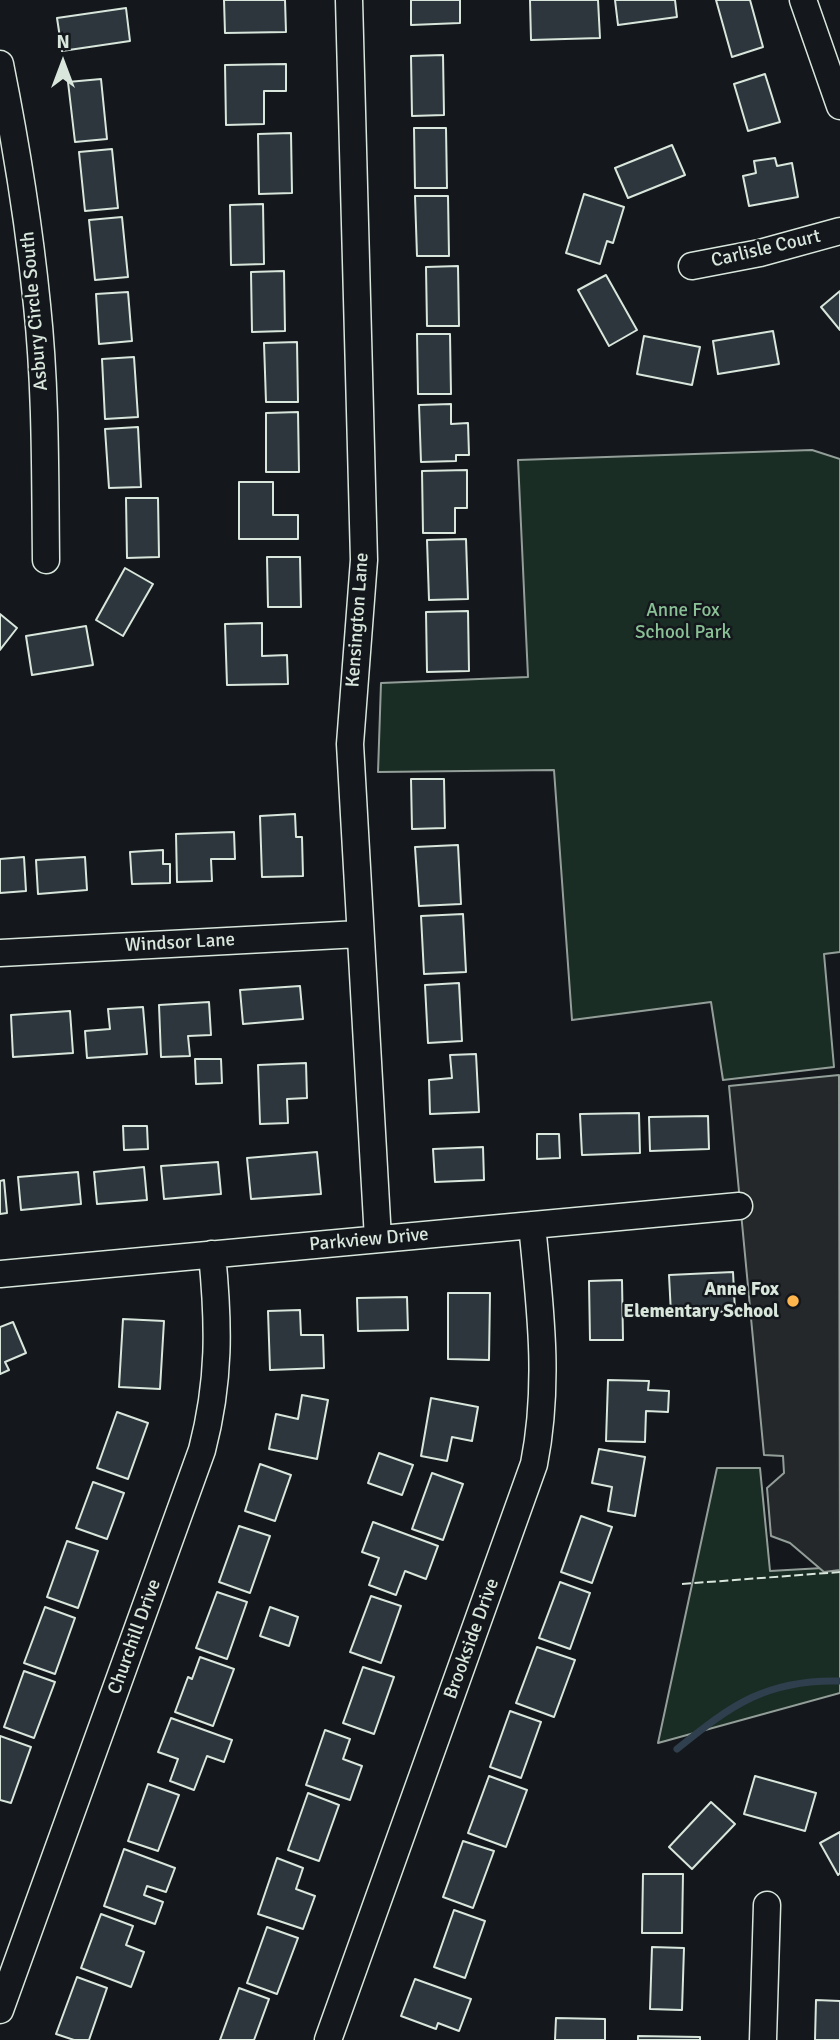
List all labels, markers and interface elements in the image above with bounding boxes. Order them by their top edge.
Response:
north arrow [28,28,98,98]
text: N [56,30,70,54]
street label: Carlisle Court [709,225,823,273]
street label: Asbury Circle South [17,230,53,392]
street label: Kensington Lane [342,552,374,688]
park label: Anne Fox School Park [635,600,731,644]
street label: Windsor Lane [124,929,236,957]
street label: Parkview Drive [308,1223,430,1257]
place label: Anne Fox Elementary School [623,1279,779,1323]
marker: Anne Fox Elementary School [785,1293,801,1309]
street label: Brookside Drive [440,1575,504,1703]
street label: Churchill Drive [104,1576,166,1698]

